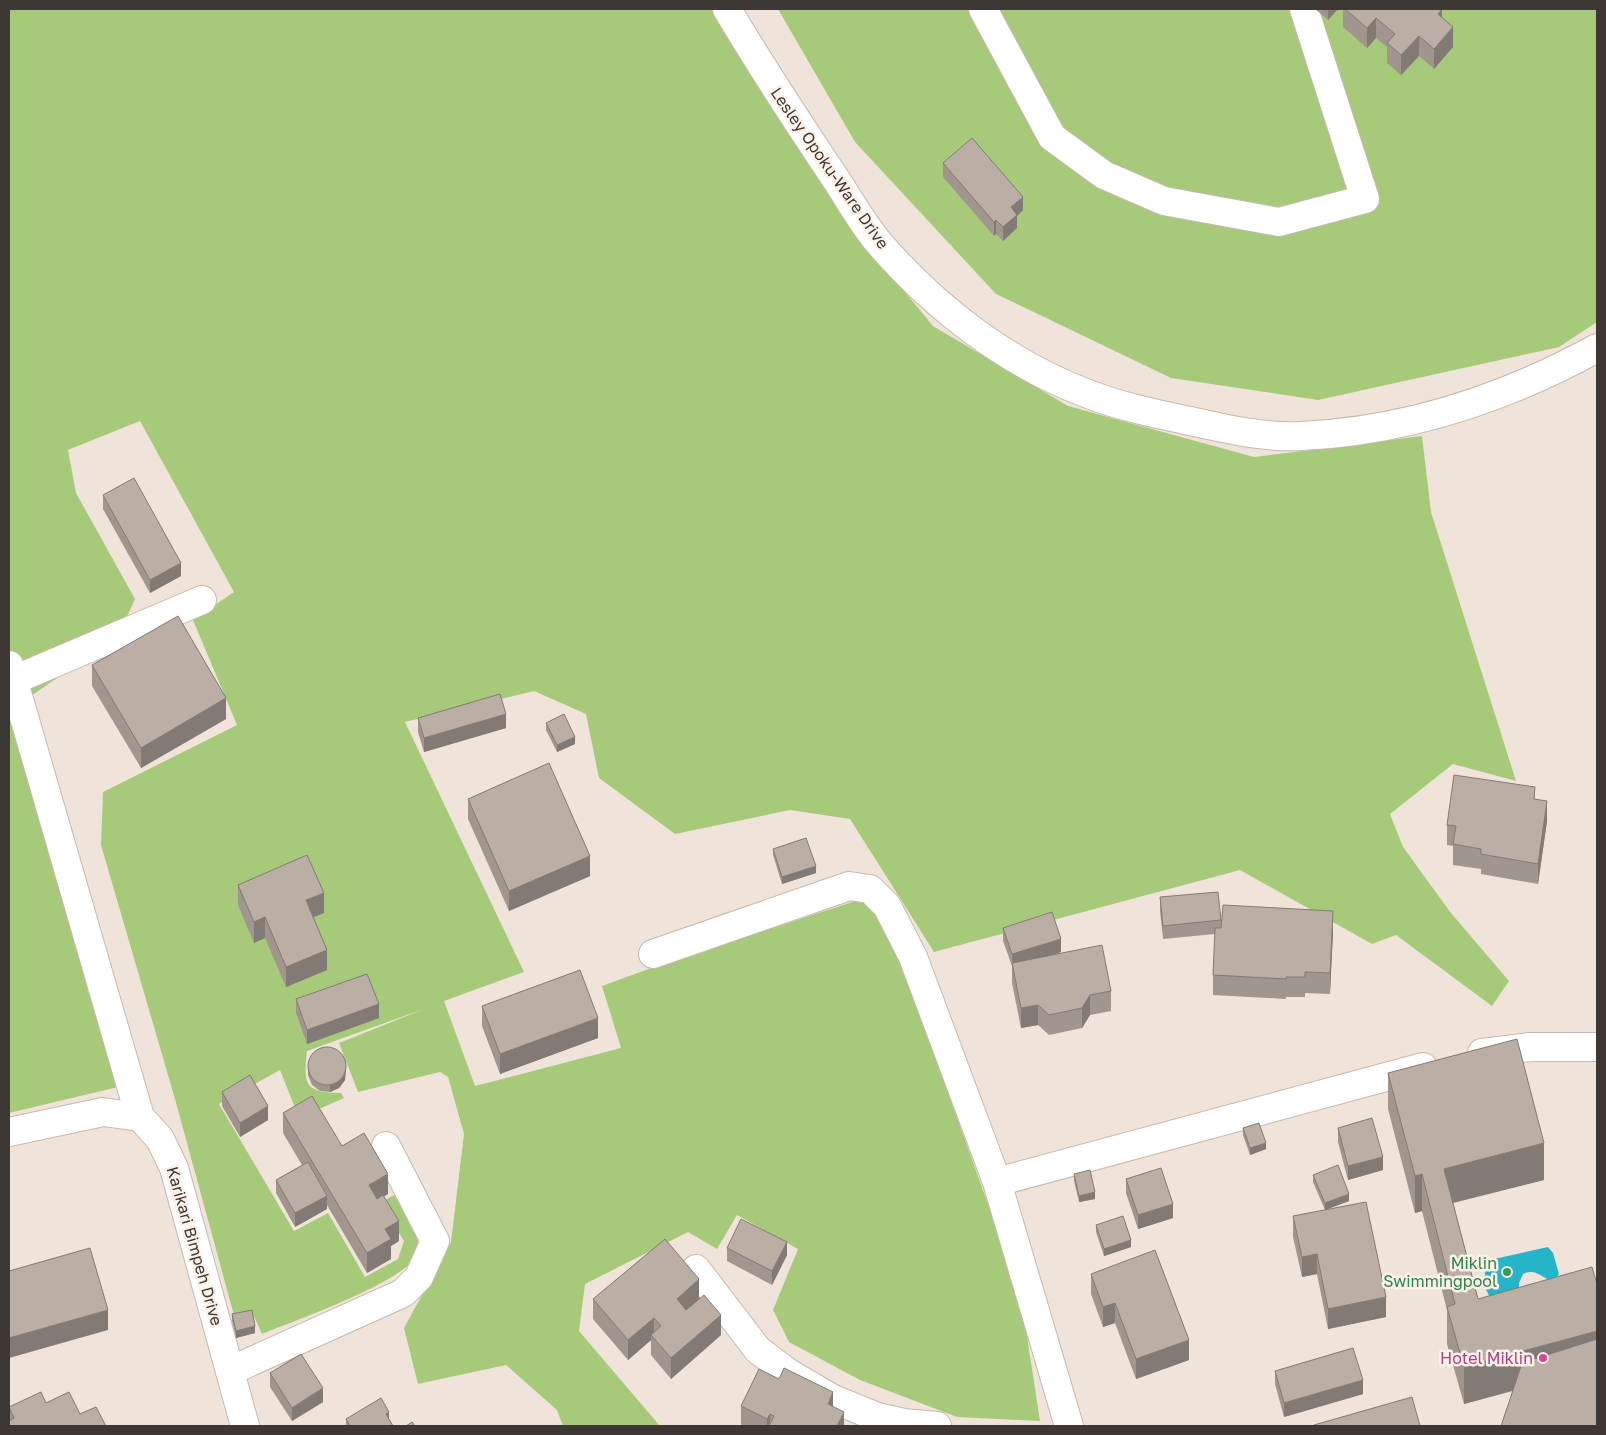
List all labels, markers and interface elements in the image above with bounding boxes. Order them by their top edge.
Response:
street label: Lesley Opoku-Ware Drive [767,83,893,253]
street label: Karikari Bimpeh Drive [163,1164,227,1328]
place label: Miklin Swimmingpool [1383,1253,1497,1291]
marker: Miklin Swimmingpool [1501,1266,1513,1278]
place label: Hotel Miklin [1440,1348,1533,1368]
marker: Hotel Miklin [1537,1352,1549,1364]

